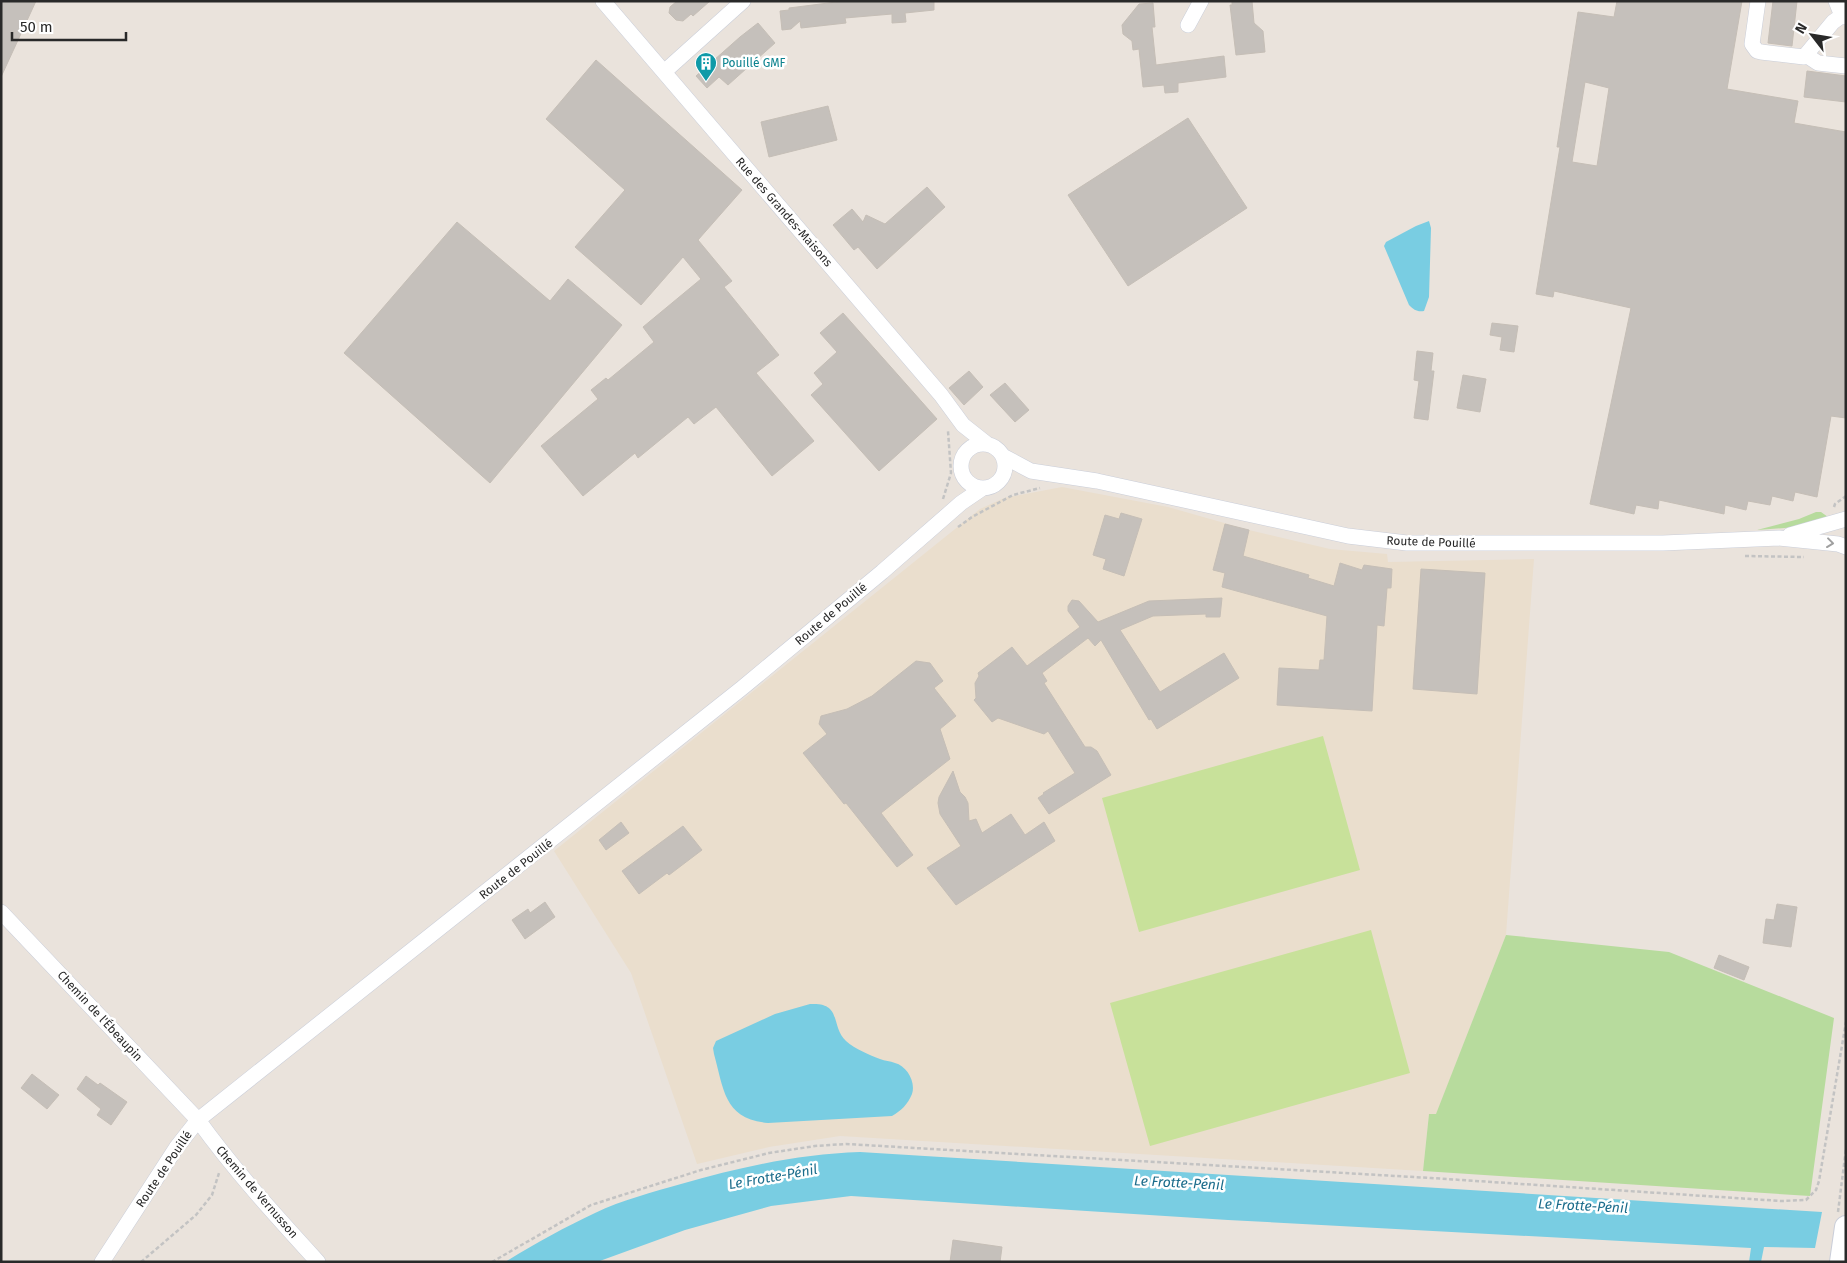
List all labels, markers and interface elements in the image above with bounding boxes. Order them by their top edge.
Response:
scale bar [12,10,126,42]
north arrow [1787,10,1837,60]
text: 50 m [20,18,53,36]
text: N [1792,20,1811,37]
building icon: Pouillé GMF [694,51,718,82]
place label: Pouillé GMF [722,56,786,70]
street label: Rue des Grandes-Maisons [733,154,836,270]
street label: Route de Pouillé [1386,533,1476,551]
one-way arrow [1826,537,1834,548]
street label: Route de Pouillé [792,580,870,648]
street label: Route de Pouillé [476,836,556,902]
street label: Chemin de l'Ébeaupin [55,967,146,1064]
street label: Route de Pouillé [133,1128,195,1210]
street label: Chemin de Vernusson [213,1143,301,1241]
water label: Le Frotte-Pénil [727,1161,819,1193]
water label: Le Frotte-Pénil [1134,1172,1224,1194]
water label: Le Frotte-Pénil [1538,1195,1628,1217]

